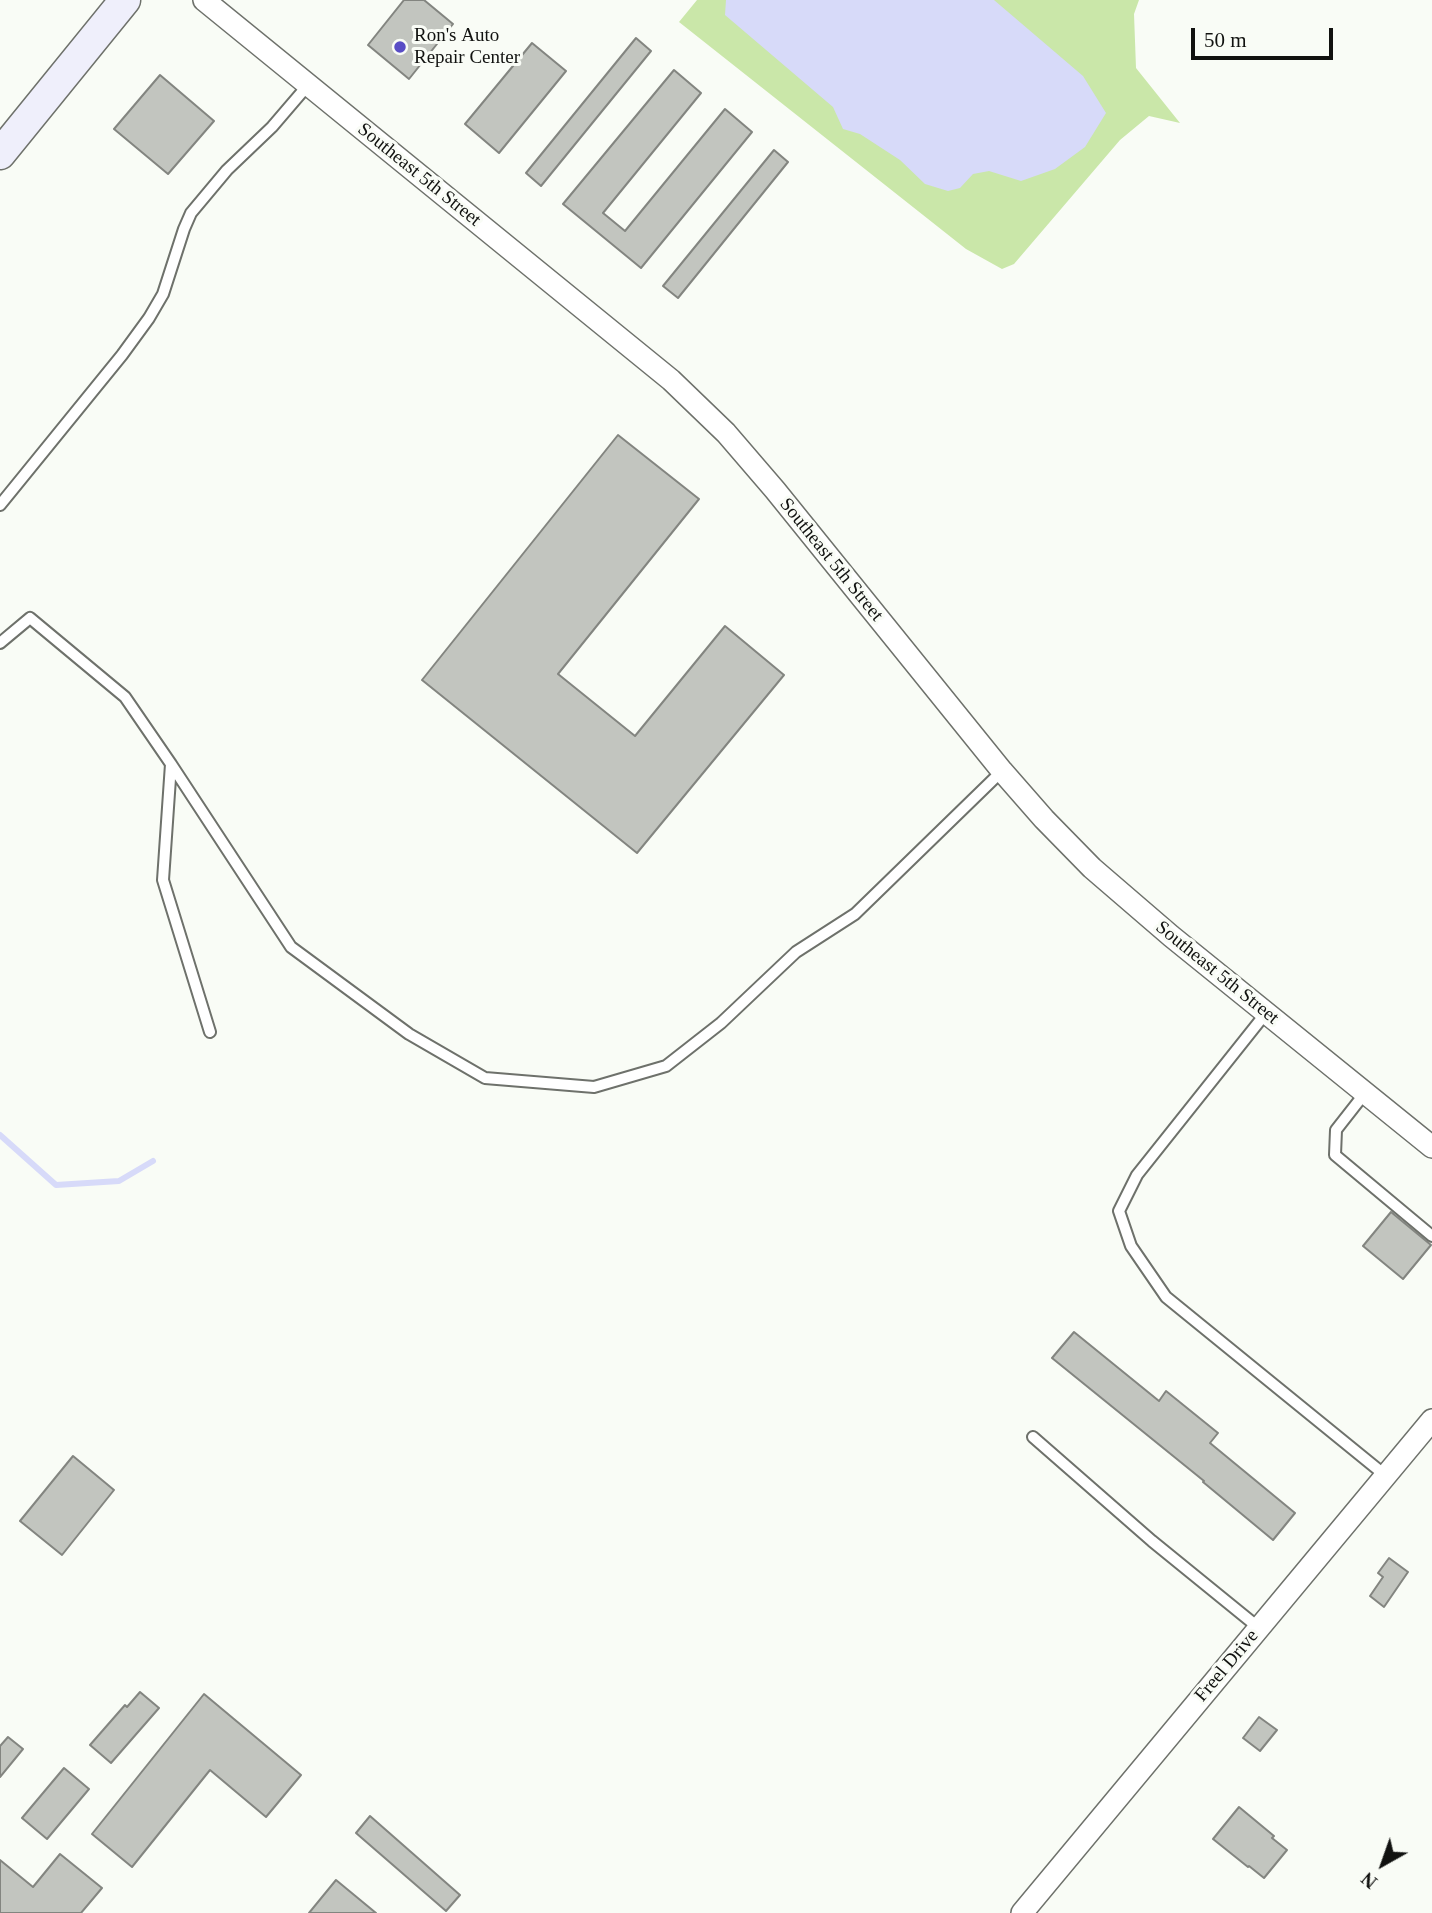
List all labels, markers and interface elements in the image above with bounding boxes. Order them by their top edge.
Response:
scale bar [1194,14,1336,58]
place label: Ron's Auto Repair Center [414,25,520,69]
text: 50 m [1204,28,1247,52]
marker: Ron's Auto Repair Center [392,39,408,55]
street label: Southeast 5th Street [353,118,485,232]
street label: Southeast 5th Street [774,494,888,626]
street label: Southeast 5th Street [1151,916,1283,1030]
street label: Freel Drive [1190,1625,1264,1707]
north arrow [1348,1829,1418,1899]
text: N [1357,1868,1381,1893]

